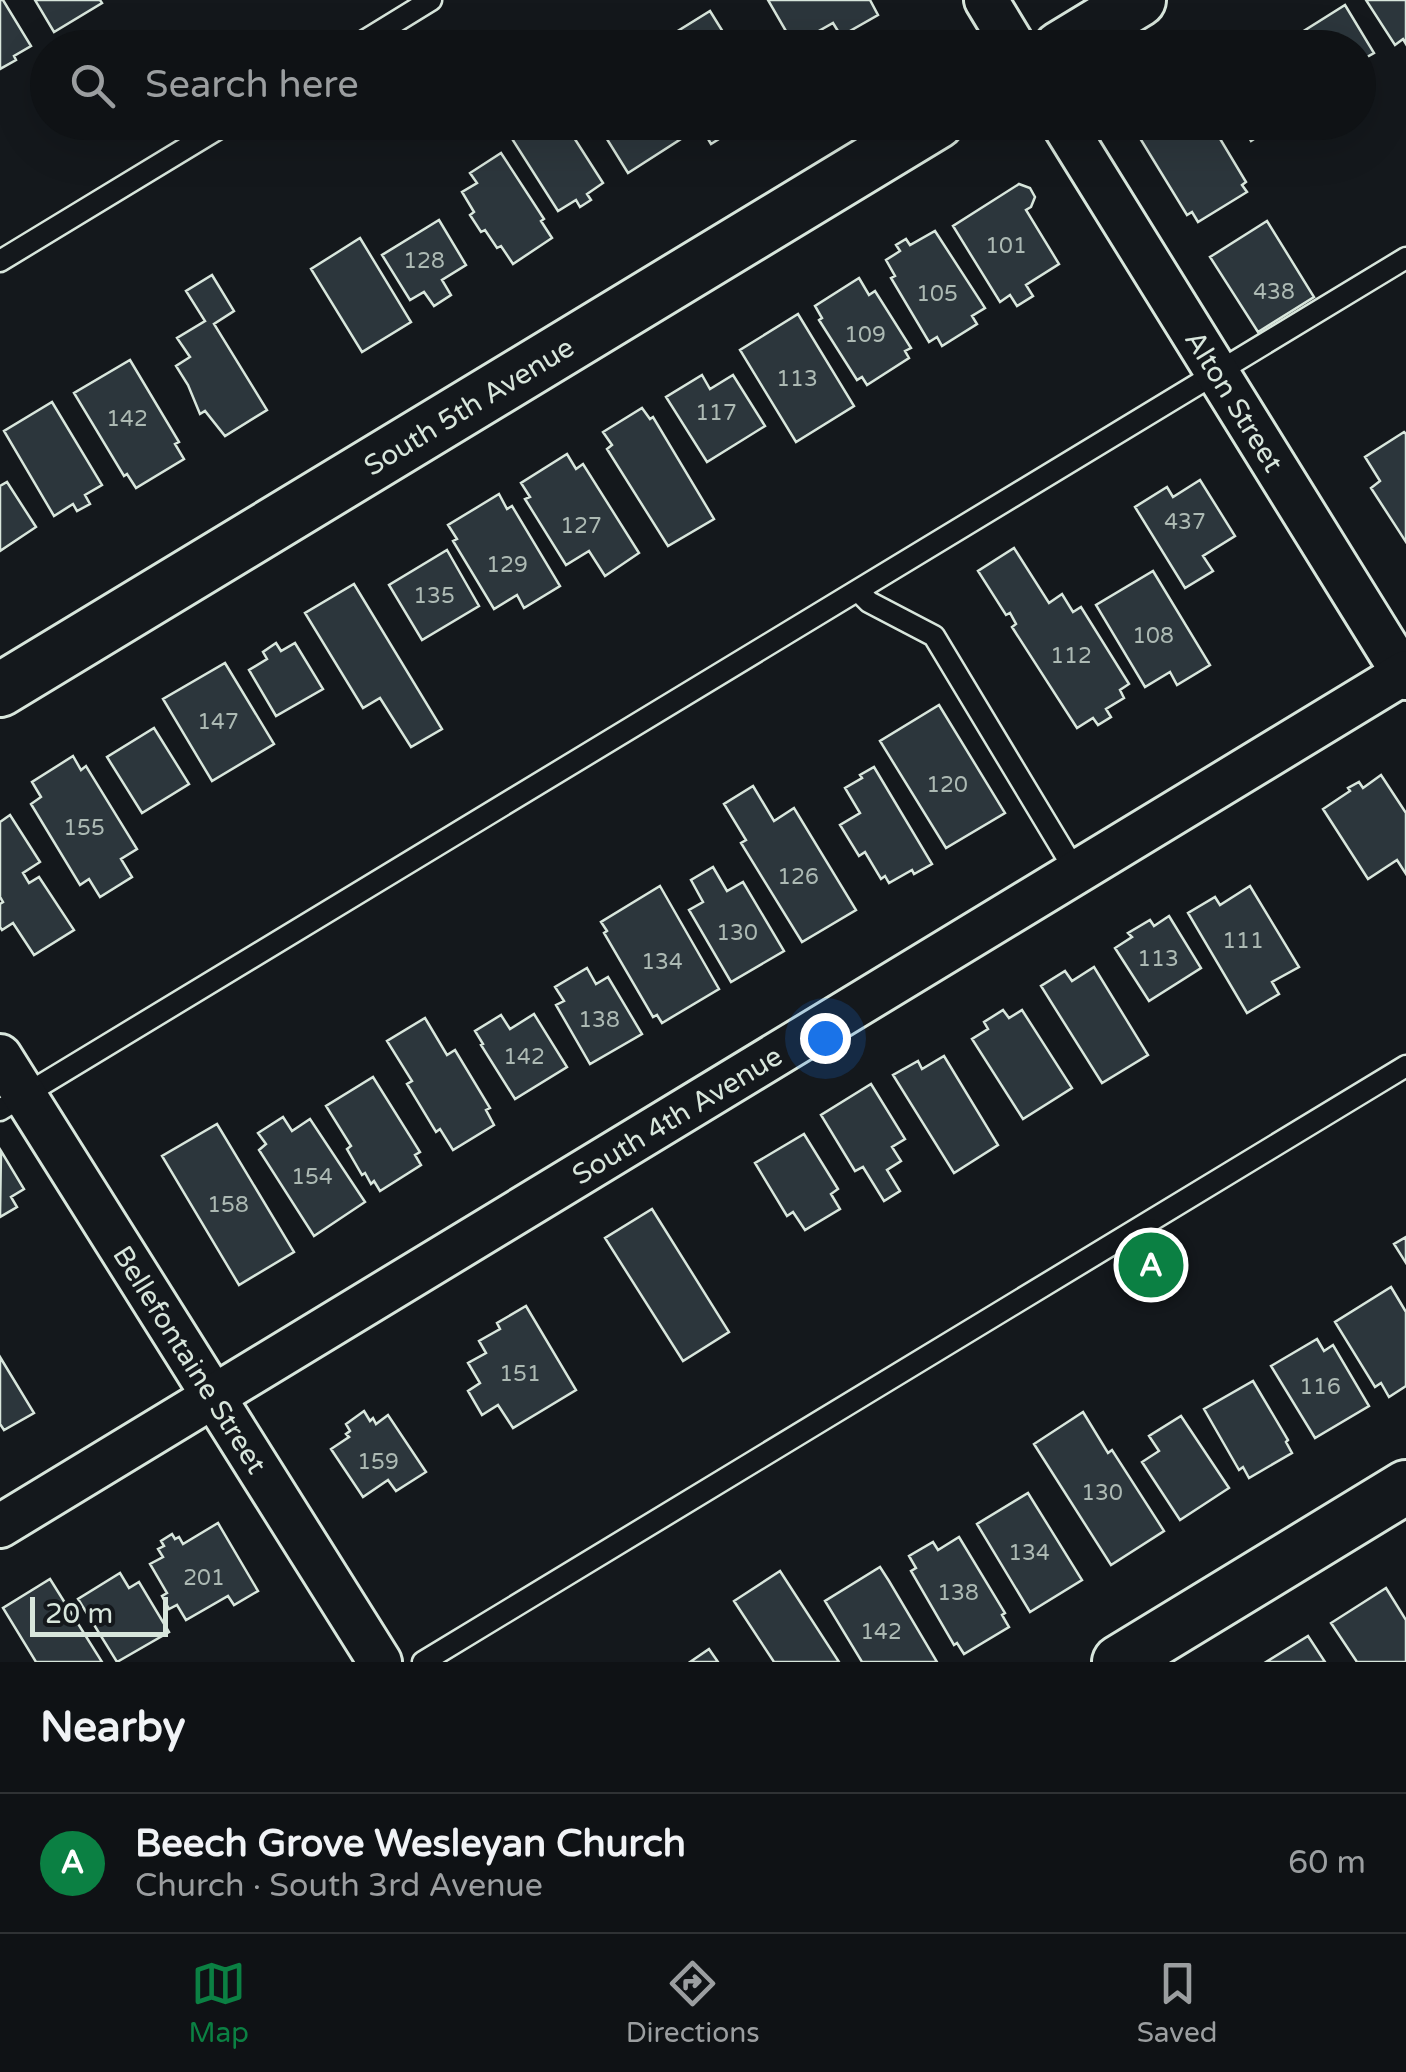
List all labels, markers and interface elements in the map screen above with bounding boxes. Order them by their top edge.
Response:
search box [30,30,1376,140]
icon: search [65,58,120,113]
text: Search here [145,62,359,108]
house number: 101 [985,233,1027,259]
house number: 128 [403,248,445,274]
house number: 438 [1253,279,1295,305]
house number: 105 [916,281,958,307]
house number: 109 [844,322,886,348]
street label: Alton Street [1177,325,1290,479]
street label: South 5th Avenue [358,330,580,483]
house number: 113 [776,366,818,392]
house number: 117 [695,400,737,426]
house number: 142 [106,406,148,432]
house number: 437 [1164,509,1206,535]
house number: 127 [560,513,602,539]
house number: 129 [486,552,528,578]
house number: 135 [413,583,455,609]
house number: 108 [1132,623,1174,649]
house number: 112 [1050,643,1092,669]
house number: 147 [197,709,239,735]
house number: 120 [926,772,968,798]
house number: 155 [63,815,105,841]
house number: 126 [777,864,819,890]
house number: 130 [716,920,758,946]
house number: 111 [1222,928,1264,954]
house number: 113 [1137,946,1179,972]
house number: 134 [641,949,683,975]
house number: 138 [578,1007,620,1033]
your location [800,1013,851,1064]
street label: South 4th Avenue [566,1039,789,1192]
house number: 142 [503,1044,545,1070]
house number: 154 [291,1164,333,1190]
house number: 158 [207,1192,249,1218]
pin: A [1118,1228,1184,1302]
street label: Bellefontaine Street [105,1240,274,1480]
house number: 151 [499,1361,541,1387]
house number: 116 [1299,1374,1341,1400]
house number: 159 [357,1449,399,1475]
house number: 130 [1081,1480,1123,1506]
house number: 134 [1008,1540,1050,1566]
house number: 201 [183,1565,225,1591]
house number: 138 [937,1580,979,1606]
scale bar [30,1592,168,1636]
text: 20 m [45,1597,113,1631]
house number: 142 [860,1619,902,1645]
text: Nearby [40,1702,185,1753]
text: Beech Grove Wesleyan Church [135,1821,686,1867]
text: A [61,1844,84,1882]
text: 60 m [1288,1844,1366,1882]
text: Church · South 3rd Avenue [135,1867,543,1905]
tab: Map [188,1956,249,2050]
tab: Directions [626,1956,760,2050]
tab: Saved [1137,1956,1218,2050]

